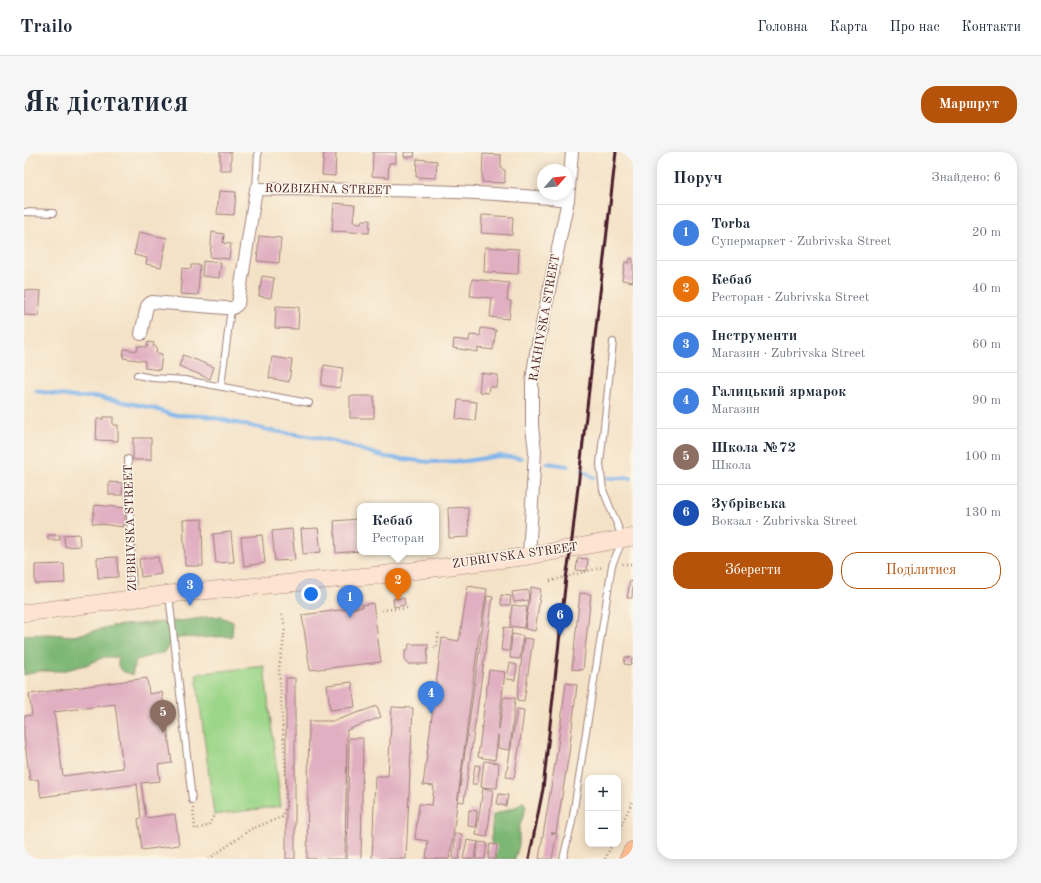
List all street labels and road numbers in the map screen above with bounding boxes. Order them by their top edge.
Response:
street label: ROZBIZHNA STREET [265,183,391,197]
street label: RAKHIVSKA STREET [528,253,562,383]
street label: ZUBRIVSKA STREET [123,464,139,592]
street label: ZUBRIVSKA STREET [451,541,579,571]

